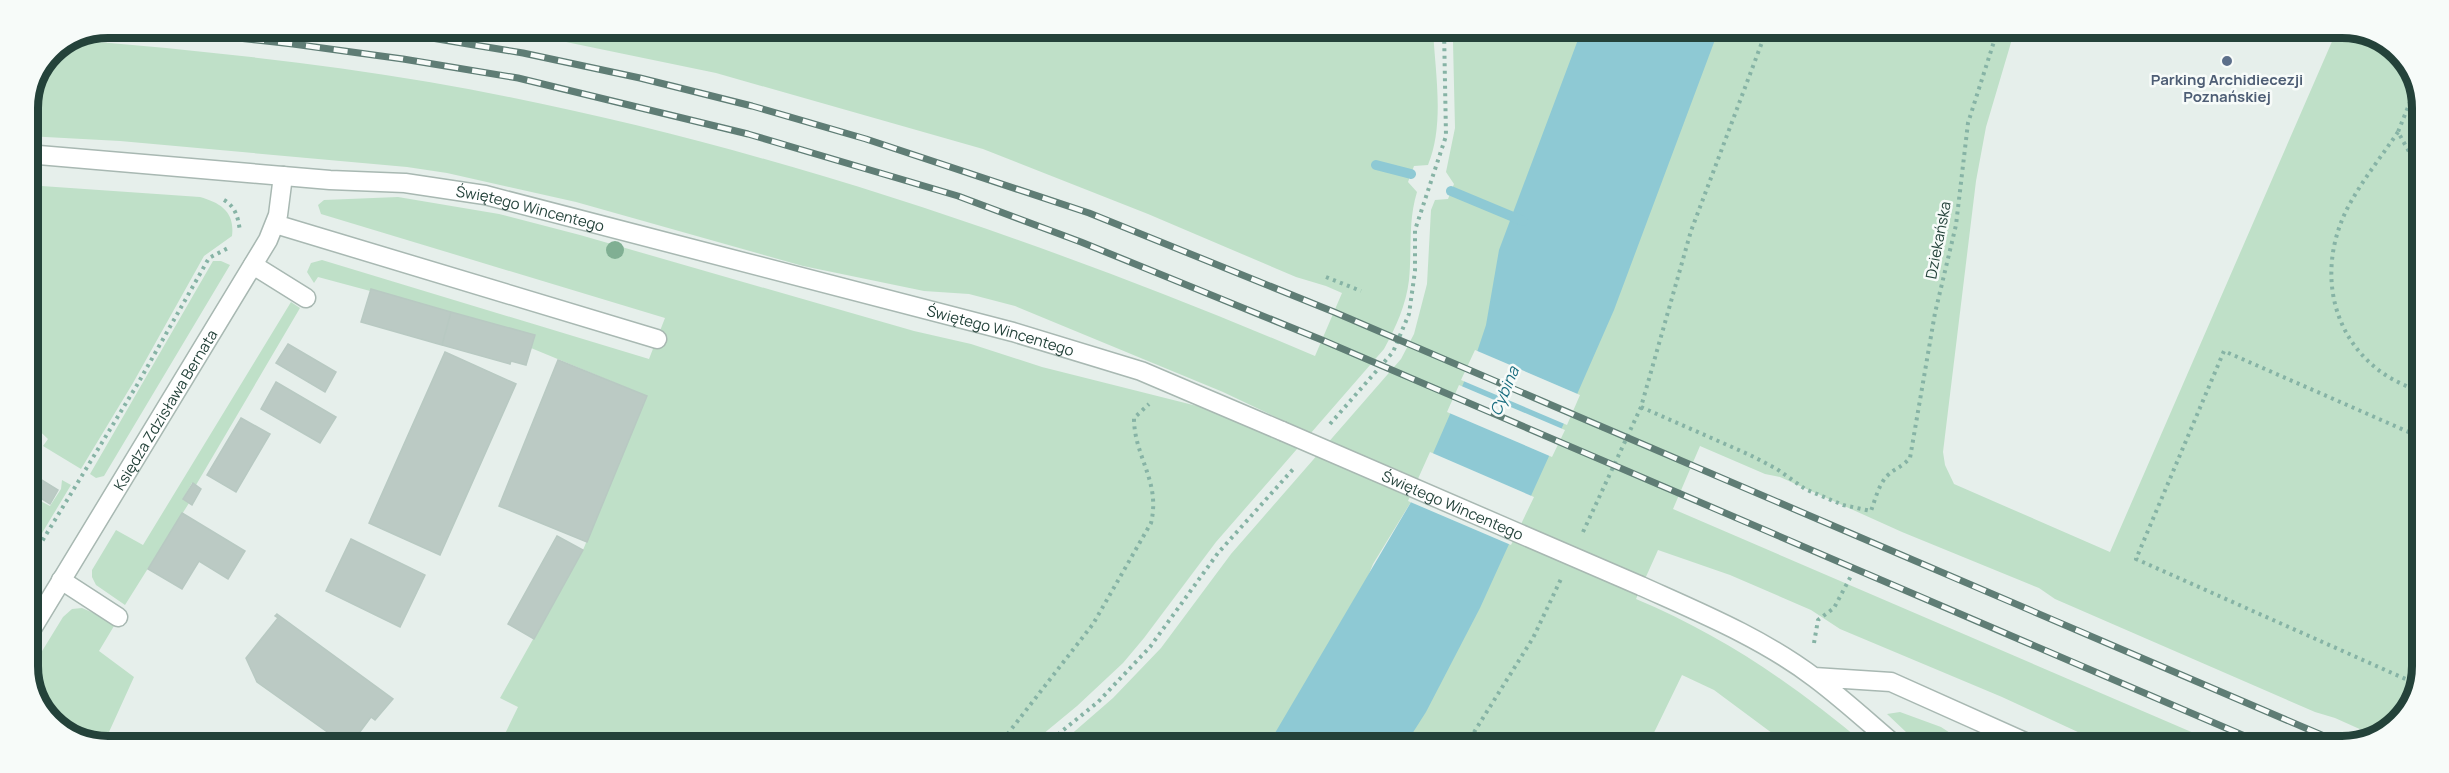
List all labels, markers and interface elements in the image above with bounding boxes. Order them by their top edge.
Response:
marker: Parking Archidiecezji Poznańskiej [2220,54,2234,68]
place label: Parking Archidiecezji Poznańskiej [2151,69,2303,107]
street label: Świętego Wincentego [455,180,607,236]
street label: Dziekańska [1920,199,1956,281]
street label: Świętego Wincentego [925,300,1077,361]
street label: Księdza Zdzisława Bernata [108,325,222,494]
water label: Cybina [1484,362,1524,419]
street label: Świętego Wincentego [1379,465,1527,545]

